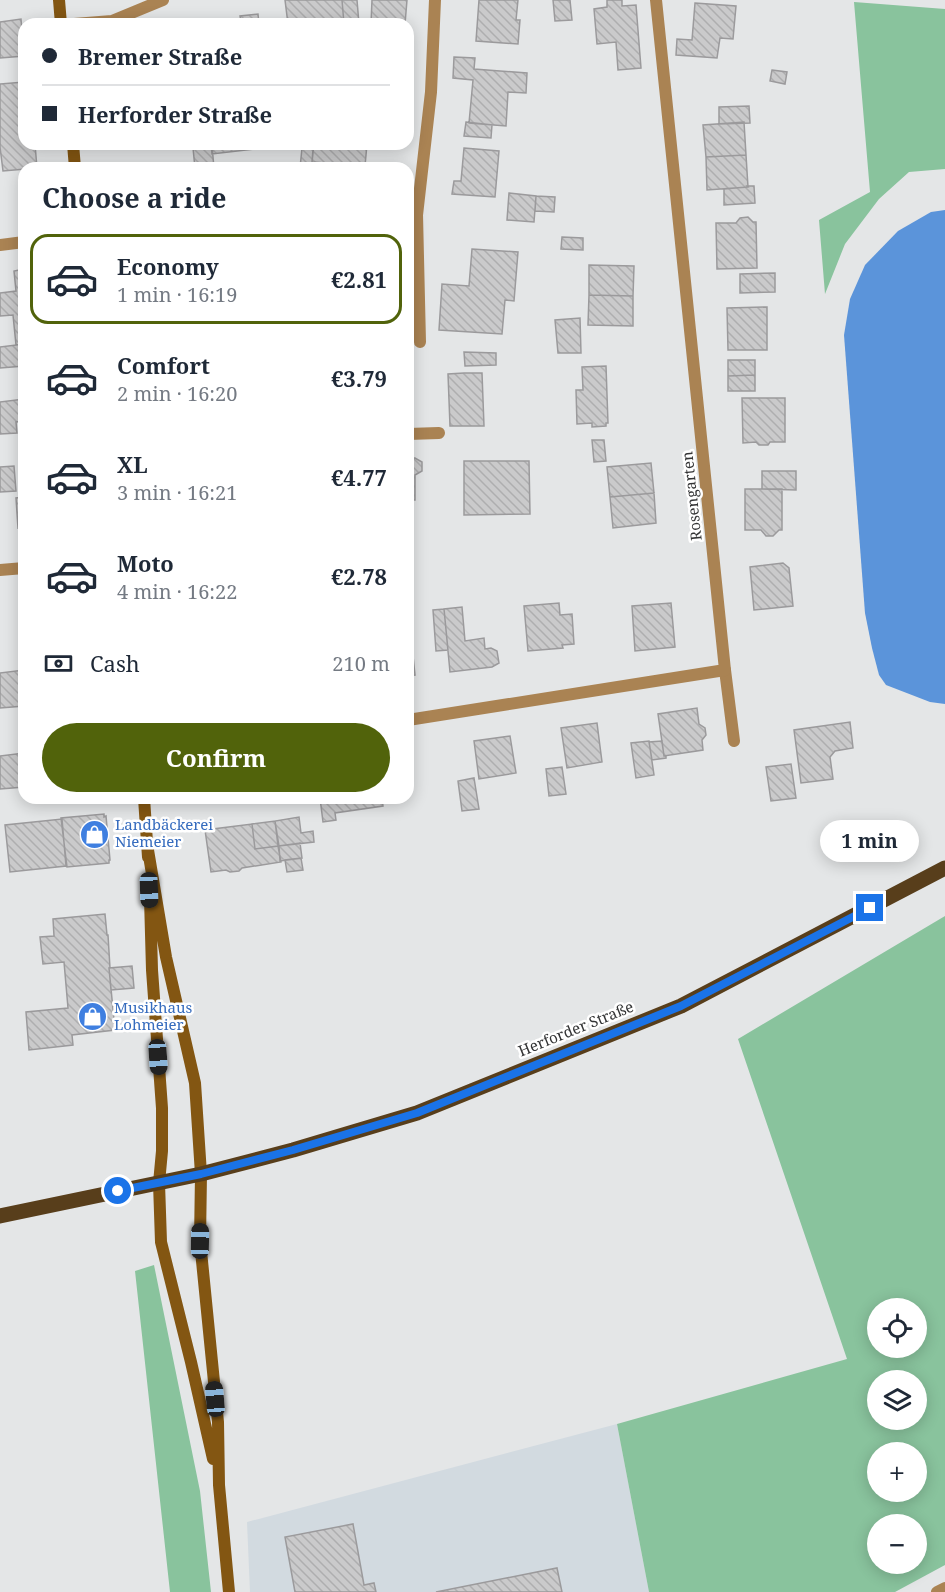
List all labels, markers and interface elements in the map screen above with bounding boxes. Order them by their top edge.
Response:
text: Bremer Straße [78,41,242,71]
text: Herforder Straße [78,99,272,129]
text: Choose a ride [42,179,227,216]
text: Economy [117,251,219,281]
icon: car [45,252,99,306]
text: €2.81 [331,264,387,294]
text: 1 min · 16:19 [117,281,237,308]
text: Comfort [117,350,210,380]
icon: car [45,351,99,405]
text: €3.79 [331,363,387,393]
text: 2 min · 16:20 [117,380,237,407]
text: XL [117,449,148,479]
icon: car [45,450,99,504]
street label: Rosengarten [676,450,706,542]
text: €4.77 [331,462,387,492]
text: 3 min · 16:21 [117,479,237,506]
text: Moto [117,548,174,578]
icon: car [45,549,99,603]
text: €2.78 [331,561,387,591]
text: 4 min · 16:22 [117,578,237,605]
icon: cash [42,647,75,680]
text: Cash [90,648,140,678]
text: 210 m [332,650,390,677]
button: Confirm [42,723,390,792]
place label: Landbäckerei Niemeier [115,814,213,851]
shop icon: Landbäckerei Niemeier [78,818,110,850]
callout: 1 min [820,821,920,863]
text: 1 min [841,827,898,854]
car [139,872,159,908]
route end [856,894,883,921]
street label: Herforder Straße [515,996,636,1060]
place label: Musikhaus Lohmeier [114,997,192,1034]
shop icon: Musikhaus Lohmeier [77,1001,109,1033]
car [148,1038,168,1076]
route start [104,1177,131,1204]
car [191,1223,209,1259]
map controls [867,1298,927,1574]
button: locate [867,1298,927,1358]
button: layers [867,1370,927,1430]
car [204,1380,226,1418]
button: + [867,1442,927,1502]
button: − [867,1514,927,1574]

